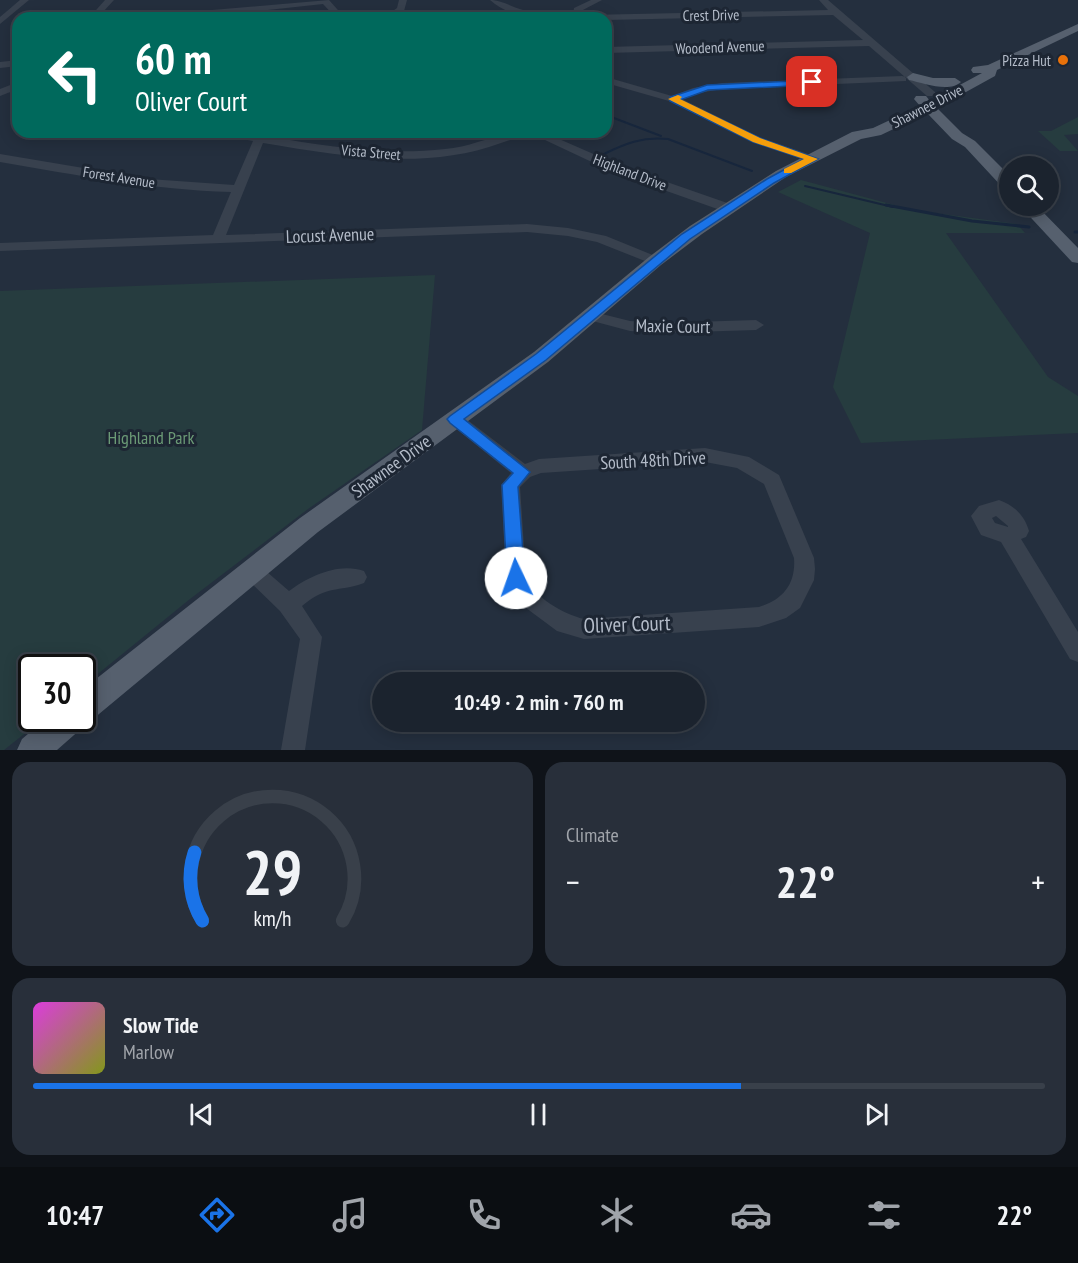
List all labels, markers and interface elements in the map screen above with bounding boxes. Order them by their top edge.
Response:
street label: Crest Drive [683,5,739,25]
text: 60 m [135,31,212,86]
icon: left [36,36,114,114]
street label: Woodend Avenue [675,36,765,58]
place label: Pizza Hut [1002,51,1051,70]
marker: Pizza Hut [1056,53,1070,67]
pin [786,56,837,107]
icon: arrive [795,65,828,98]
street label: Shawnee Drive [888,80,966,132]
text: Oliver Court [135,84,247,118]
street label: Vista Street [339,140,402,164]
street label: Highland Drive [590,149,670,195]
map controls [999,156,1059,216]
button: search [999,156,1059,216]
street label: Forest Avenue [82,162,156,192]
street label: Locust Avenue [285,222,375,248]
street label: Maxie Court [635,314,711,338]
park label: Highland Park [108,426,194,449]
street label: Shawnee Drive [347,429,435,503]
street label: South 48th Drive [600,446,706,474]
position arrow [484,546,548,610]
street label: Oliver Court [583,609,671,639]
speed limit sign: 30 [18,654,96,732]
text: 10:49 · 2 min · 760 m [453,688,624,716]
text: Climate [566,822,619,848]
text: 29 [243,831,302,912]
text: 22° [776,852,835,910]
text: − [566,860,580,903]
text: + [1031,860,1045,903]
text: km/h [253,904,292,932]
text: Slow Tide [123,1011,199,1039]
text: Marlow [123,1039,174,1065]
icon: previous [185,1098,218,1131]
icon: pause [522,1098,555,1131]
icon: next [860,1098,893,1131]
icon: directions [196,1194,238,1236]
icon: music [329,1194,371,1236]
icon: phone [463,1194,505,1236]
icon: climate [596,1194,638,1236]
icon: car [730,1194,772,1236]
icon: filters [863,1194,905,1236]
text: 10:47 [46,1198,104,1232]
text: 22° [997,1198,1032,1232]

